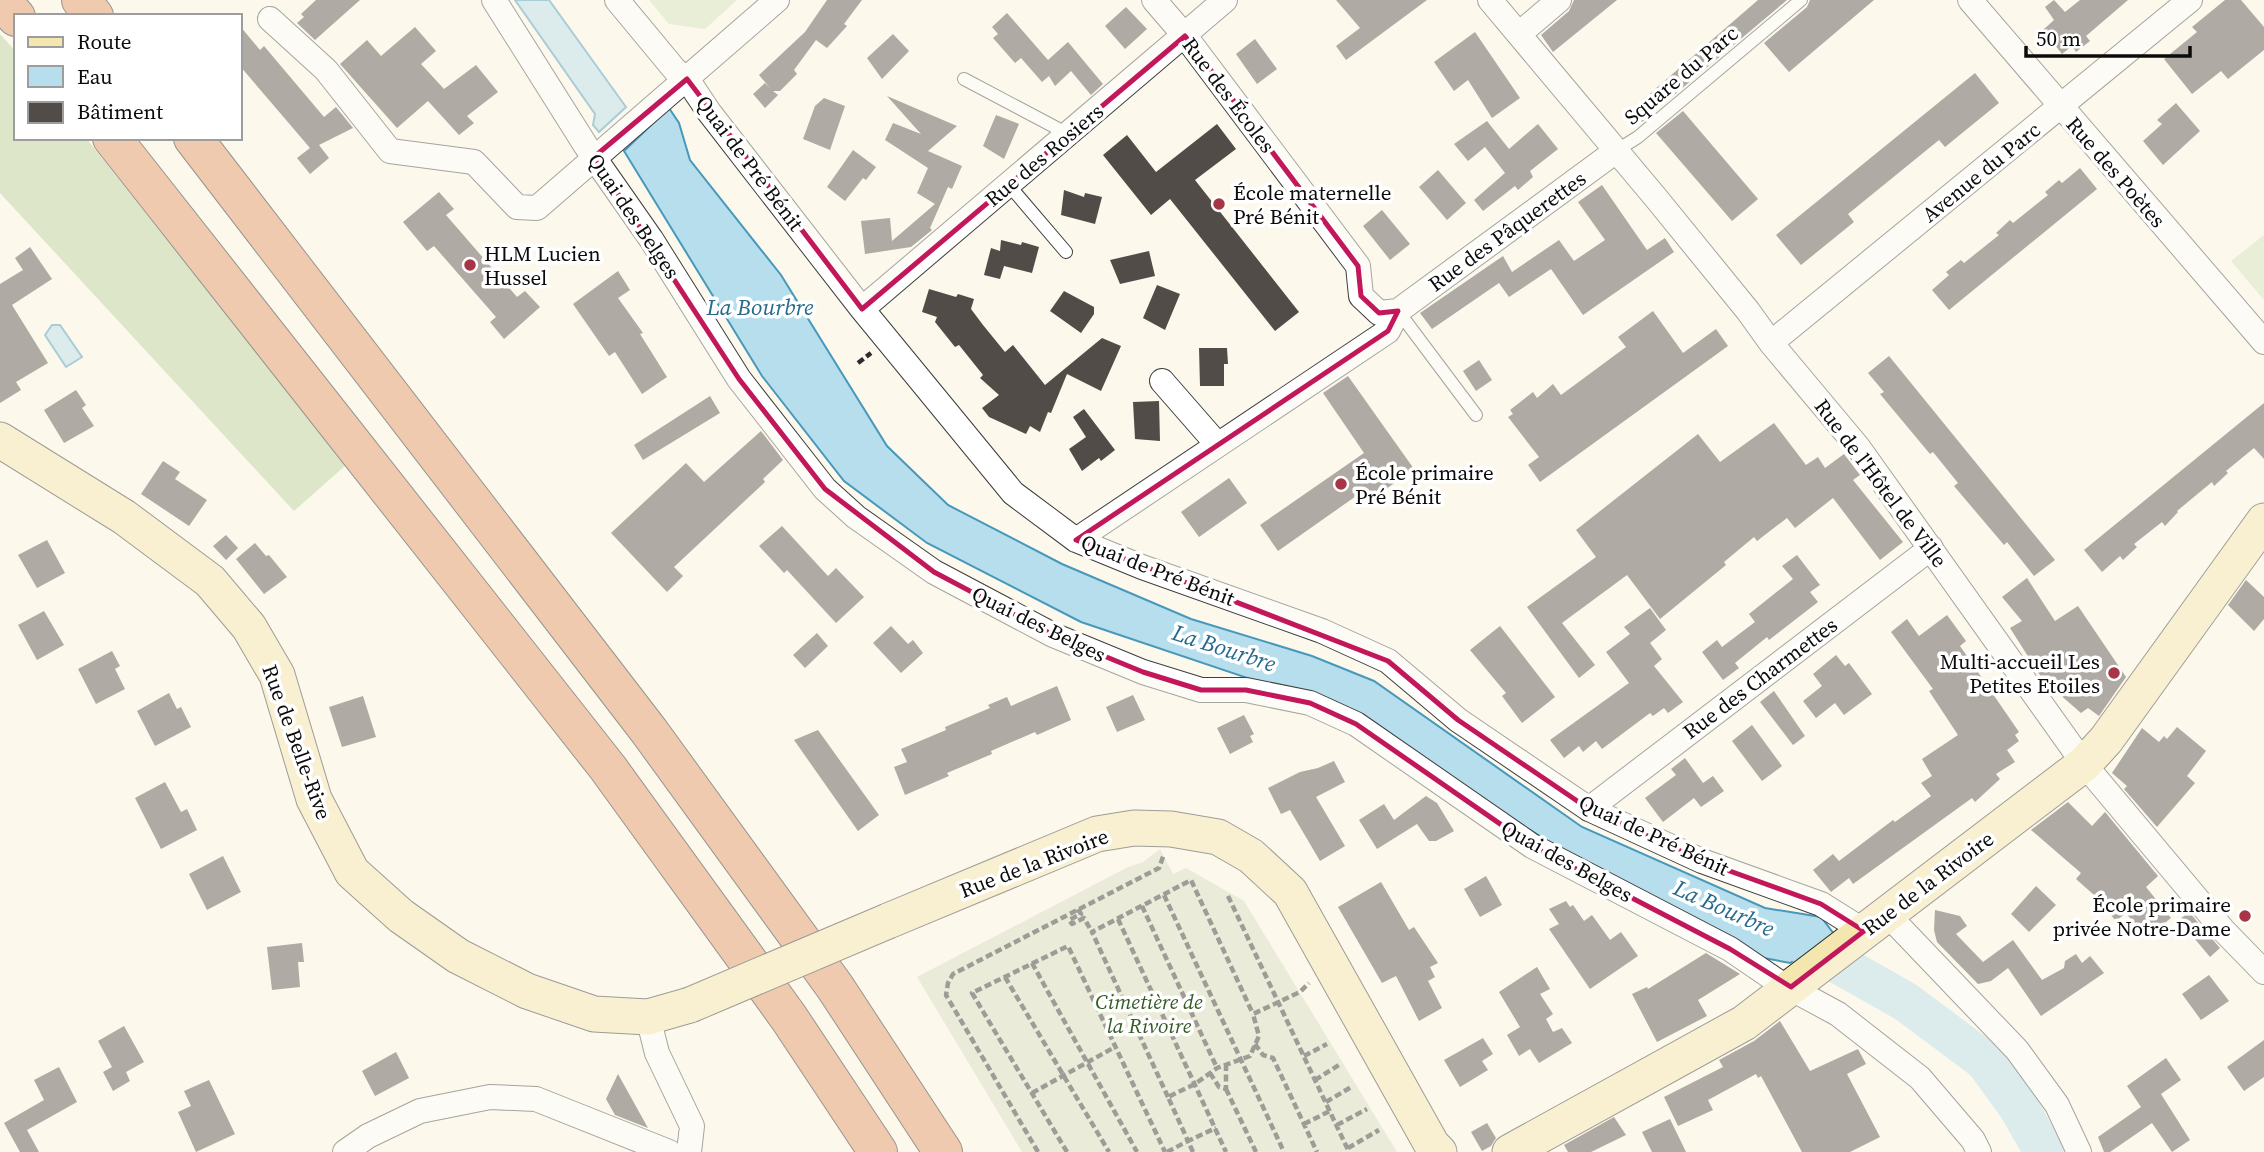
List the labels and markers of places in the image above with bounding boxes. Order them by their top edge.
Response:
place label: École maternelle Pré Bénit [1233,178,1392,231]
marker: École maternelle Pré Bénit [1211,196,1227,212]
place label: HLM Lucien Hussel [484,239,601,292]
marker: HLM Lucien Hussel [462,257,478,273]
place label: École primaire Pré Bénit [1355,458,1494,511]
marker: École primaire Pré Bénit [1333,476,1349,492]
place label: Multi-accueil Les Petites Etoiles [1940,647,2100,700]
marker: Multi-accueil Les Petites Etoiles [2106,665,2122,681]
place label: École primaire privée Notre-Dame [2053,890,2231,943]
marker: École primaire privée Notre-Dame [2237,908,2253,924]

